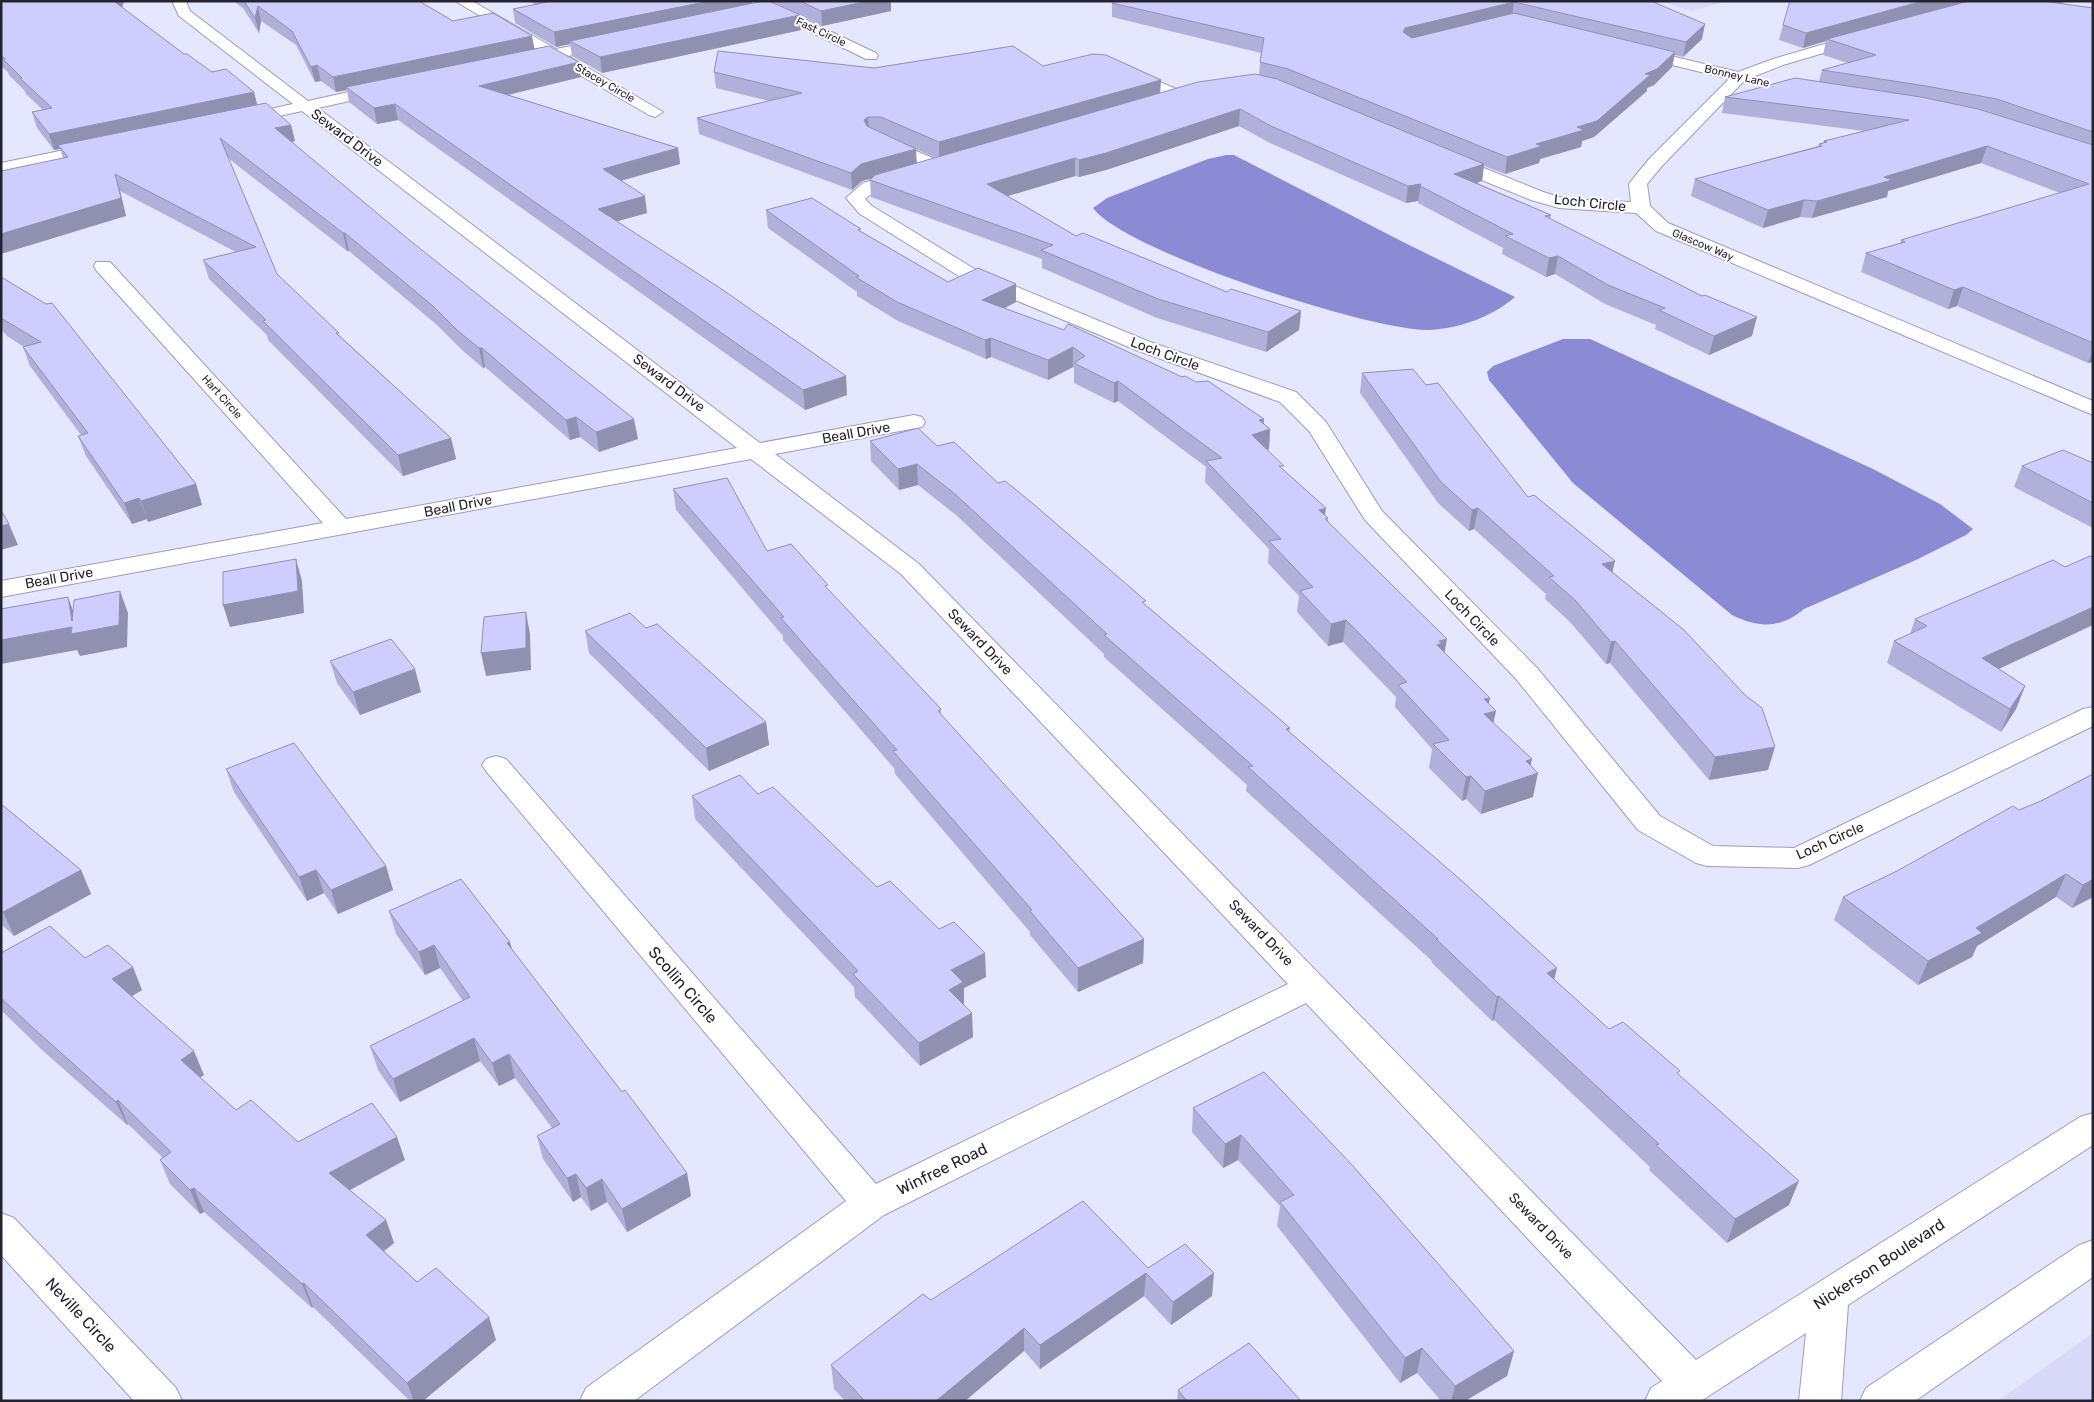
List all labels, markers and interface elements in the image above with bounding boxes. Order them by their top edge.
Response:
street label: Fast Circle [794,15,848,49]
street label: Stacey Circle [573,61,637,105]
street label: Bonney Lane [1703,62,1771,90]
street label: Seward Drive [308,105,386,171]
street label: Loch Circle [1553,191,1627,215]
street label: Glascow Way [1670,226,1736,264]
street label: Loch Circle [1128,334,1202,374]
street label: Seward Drive [630,350,708,416]
street label: Hart Circle [199,373,245,421]
street label: Beall Drive [821,419,892,447]
street label: Beall Drive [423,491,494,521]
street label: Beall Drive [24,564,95,592]
street label: Loch Circle [1441,586,1503,650]
street label: Seward Drive [944,605,1016,679]
street label: Loch Circle [1794,818,1867,863]
street label: Seward Drive [1225,896,1297,970]
street label: Scollin Circle [645,943,721,1027]
street label: Winfree Road [894,1139,990,1199]
street label: Seward Drive [1505,1189,1577,1263]
street label: Nickerson Boulevard [1810,1214,1948,1314]
street label: Neville Circle [42,1274,120,1356]

